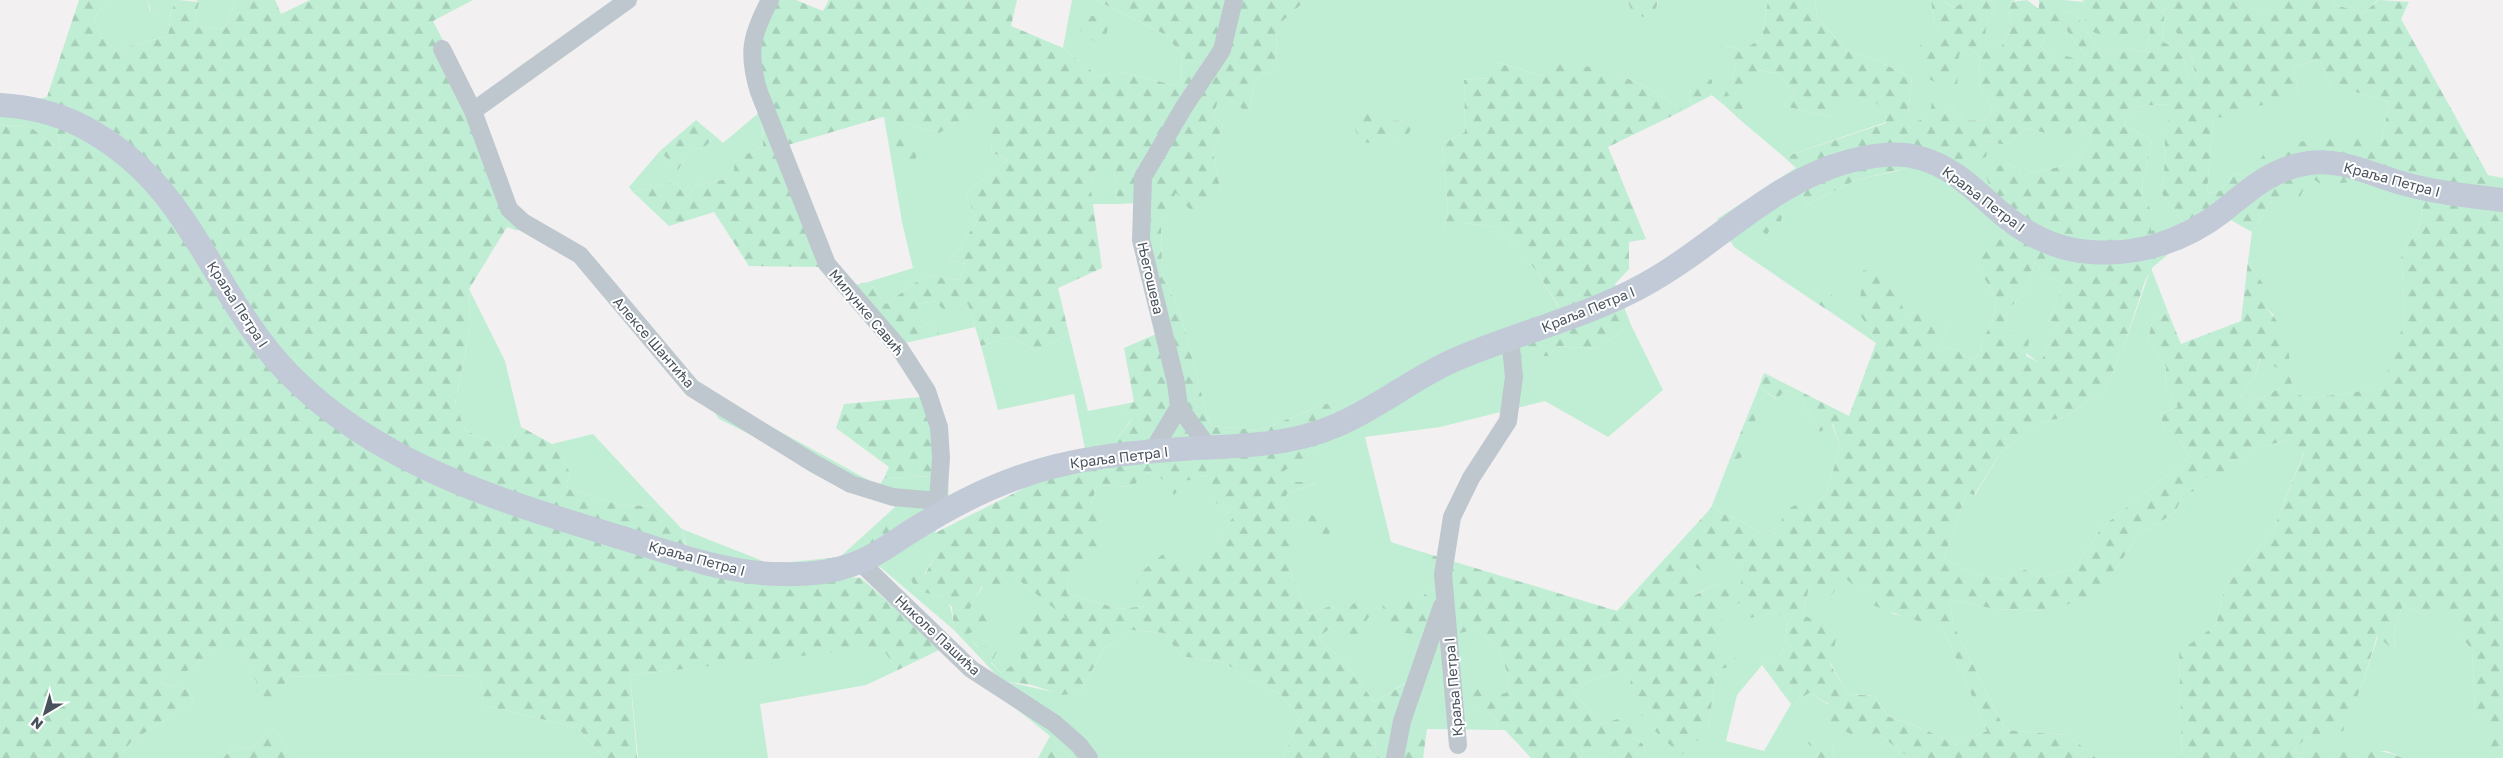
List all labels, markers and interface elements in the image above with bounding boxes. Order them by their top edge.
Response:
street label: Краља Петра I [2342,158,2442,200]
street label: Краља Петра I [1939,162,2029,236]
street label: Његошева [1134,240,1168,316]
street label: Краља Петра I [204,258,272,350]
street label: Милунке Савић [826,266,908,358]
street label: Краља Петра I [1539,283,1637,335]
street label: Алексе Шантића [610,293,698,391]
street label: Краља Петра I [1069,443,1169,471]
street label: Краља Петра I [647,537,747,579]
street label: Николе Пашића [892,591,984,679]
street label: Краља Петра I [1440,637,1466,737]
north arrow [20,688,70,738]
text: N [27,714,46,734]

